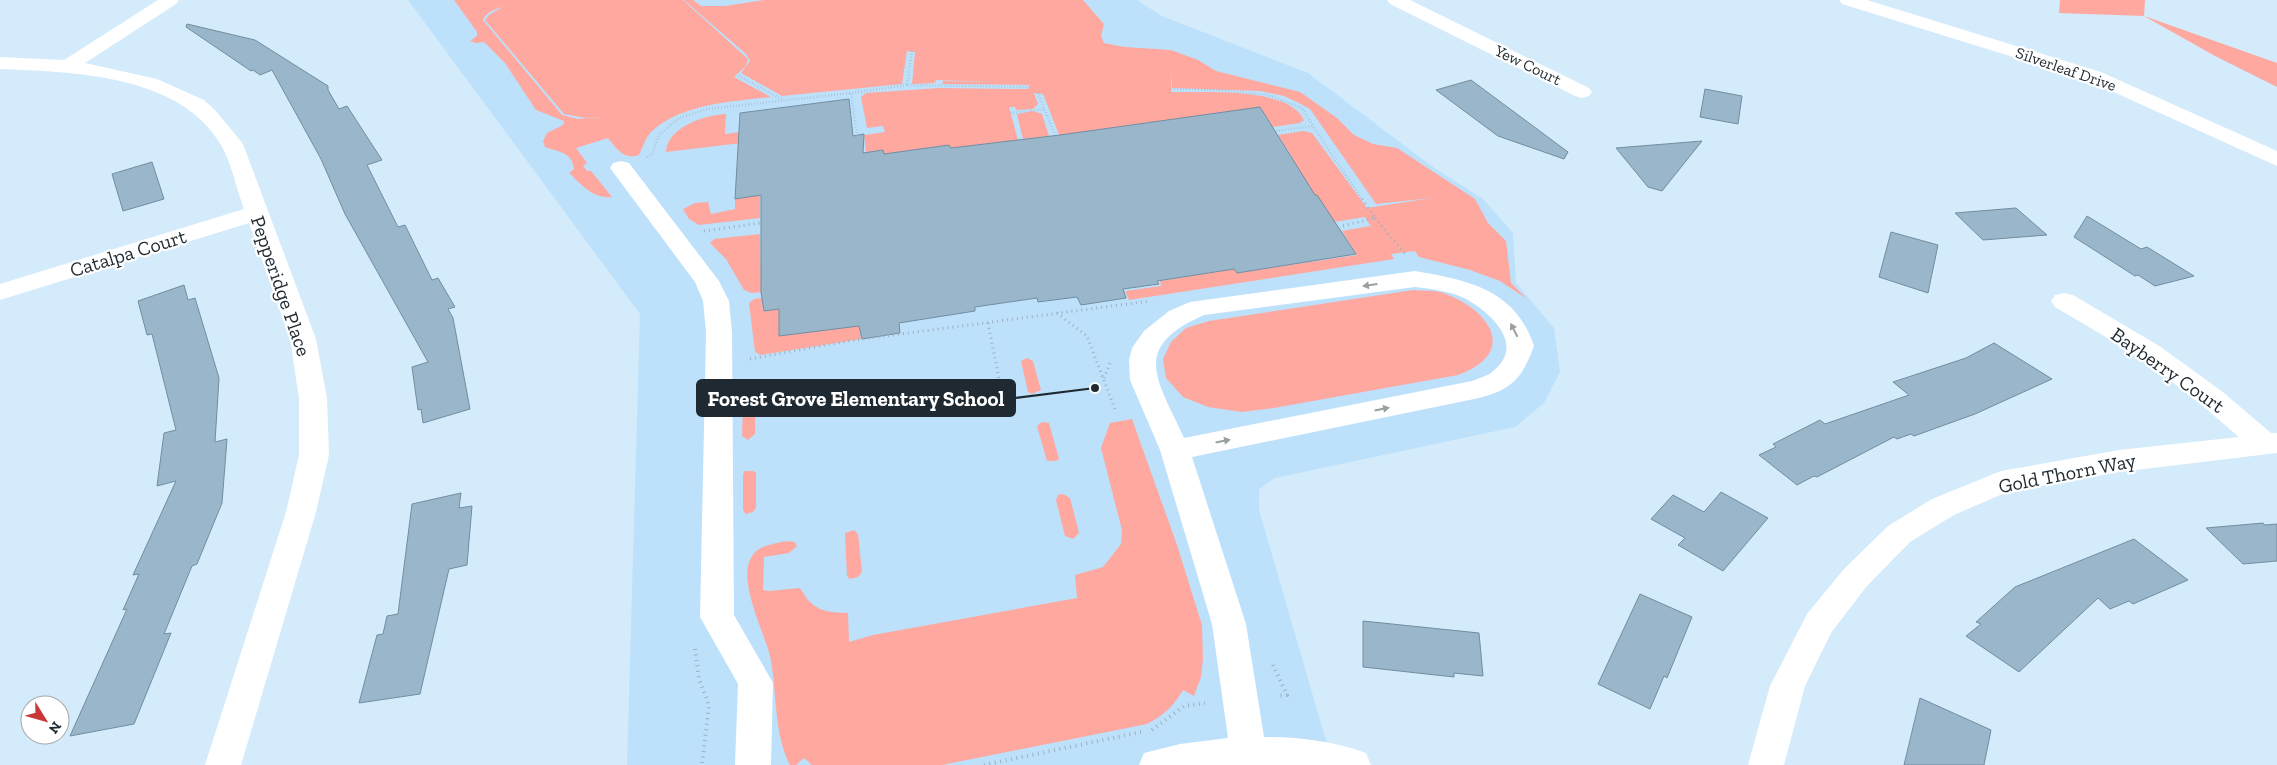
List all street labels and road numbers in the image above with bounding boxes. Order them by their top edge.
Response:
street label: Yew Court [1491,40,1564,89]
street label: Silverleaf Drive [2013,43,2119,95]
street label: Pepperidge Place [246,213,316,359]
street label: Catalpa Court [67,224,190,282]
street label: Bayberry Court [2107,322,2230,418]
street label: Gold Thorn Way [1996,448,2138,498]

